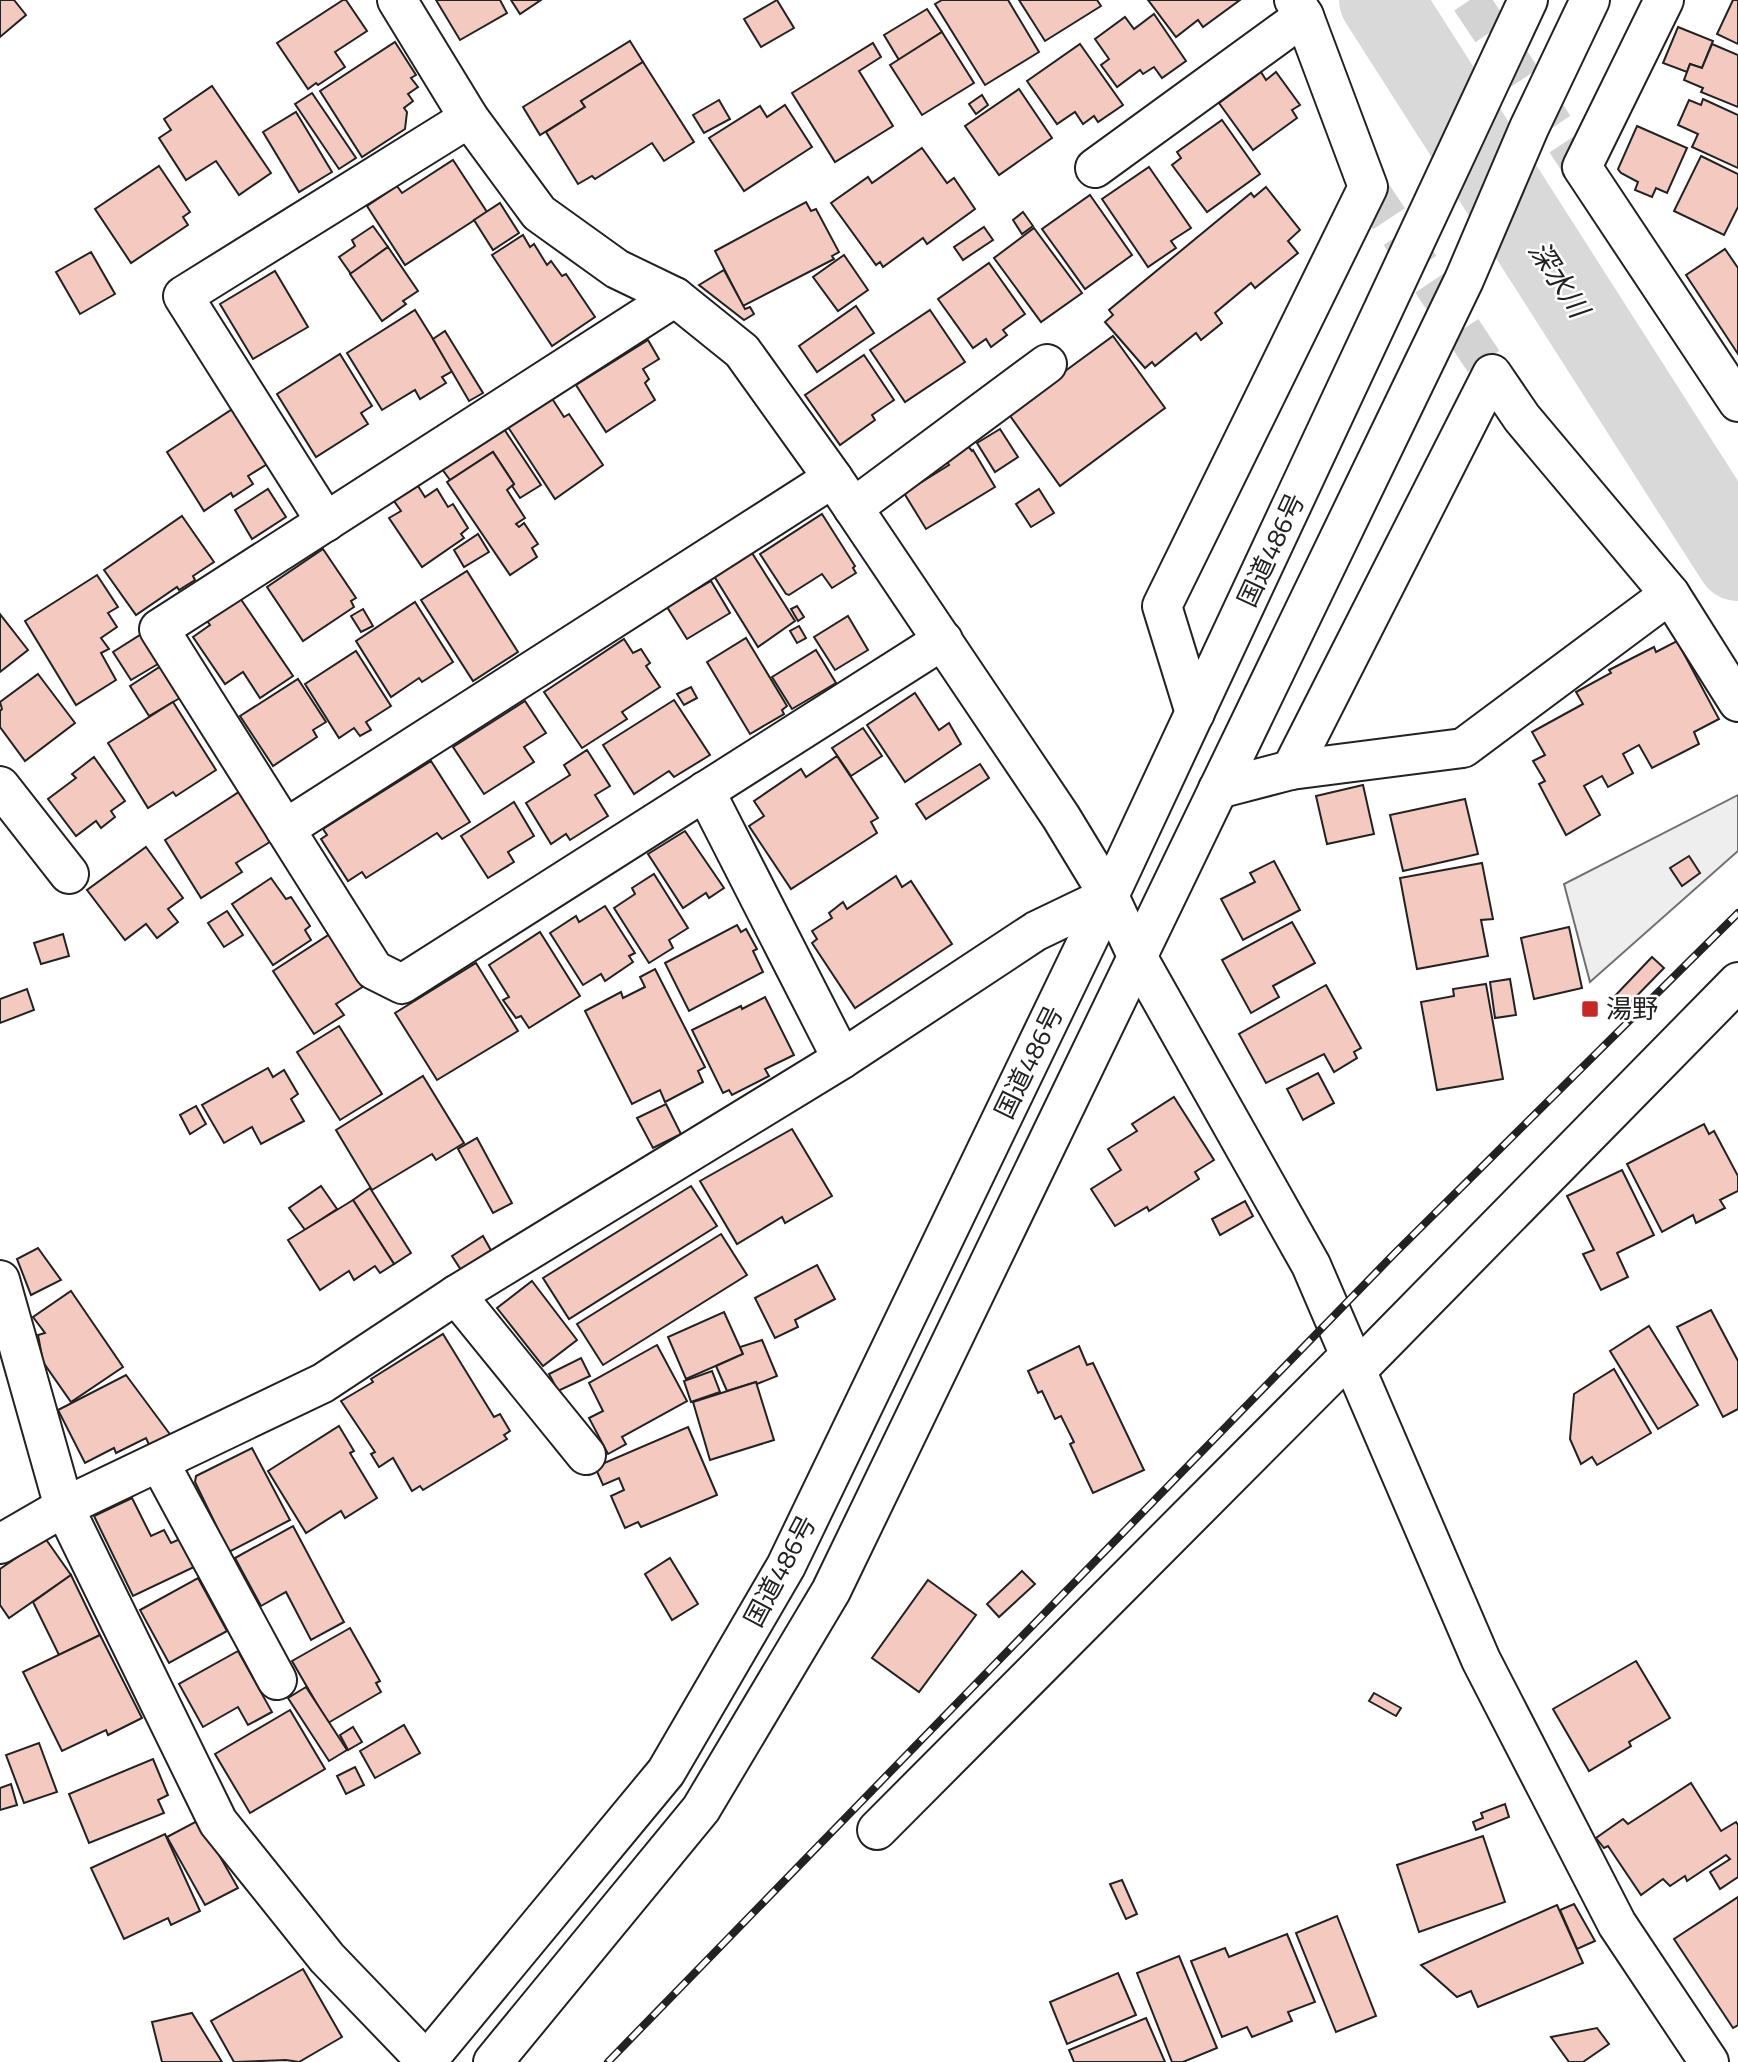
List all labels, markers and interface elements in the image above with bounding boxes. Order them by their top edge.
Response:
water label: 深水川 [1519,232,1602,328]
street label: 国道486号 [1227,486,1314,613]
place label: 湯野 [1606,989,1658,1028]
street label: 国道486号 [984,999,1073,1125]
marker: 湯野 [1580,999,1600,1019]
street label: 国道486号 [734,1508,825,1634]

